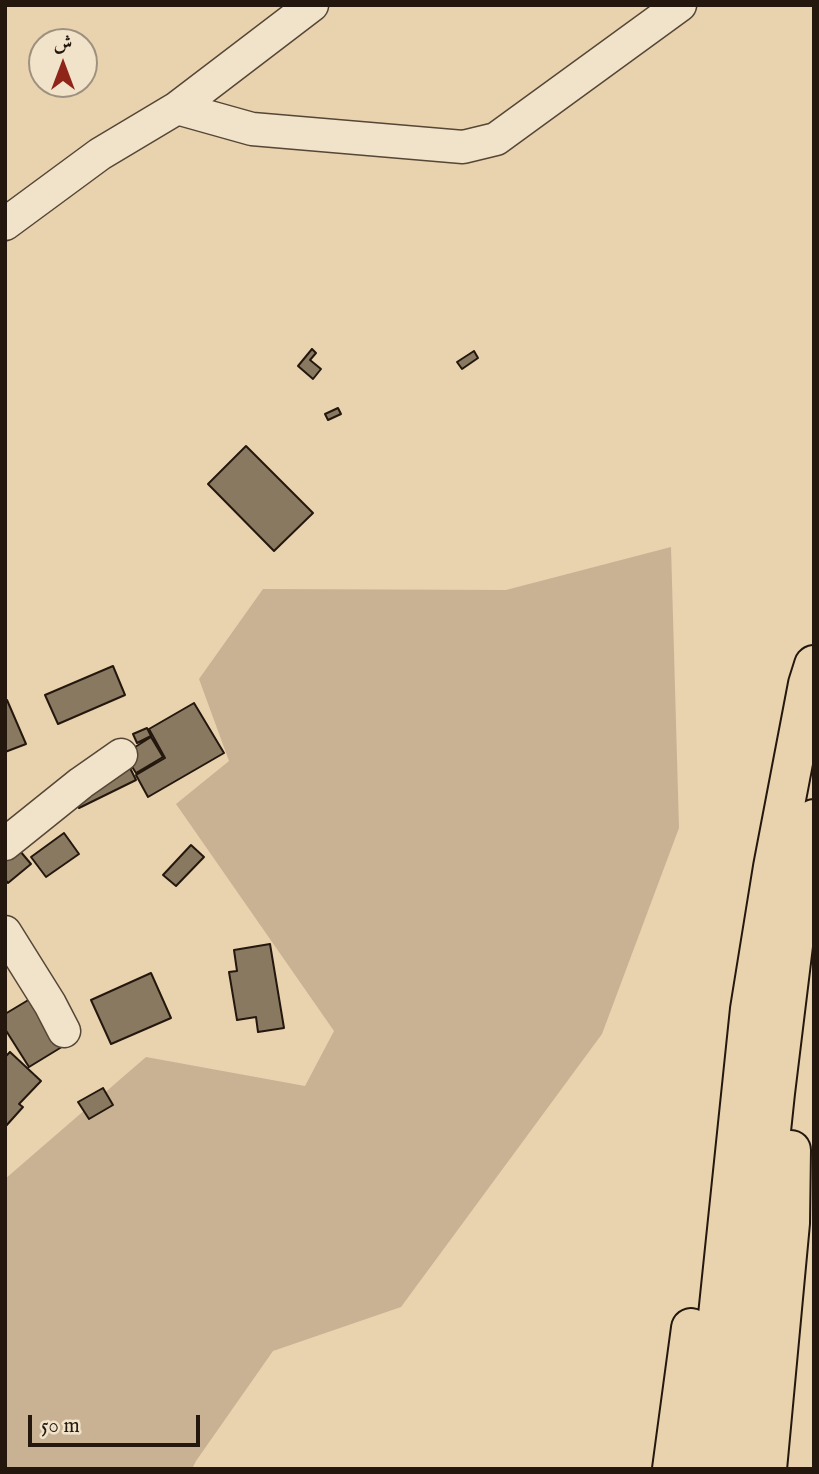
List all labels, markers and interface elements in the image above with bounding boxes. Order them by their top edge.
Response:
north arrow [28,28,98,98]
text: ش [54,32,72,56]
scale bar [32,1400,203,1444]
text: 50 m [41,1413,80,1440]

